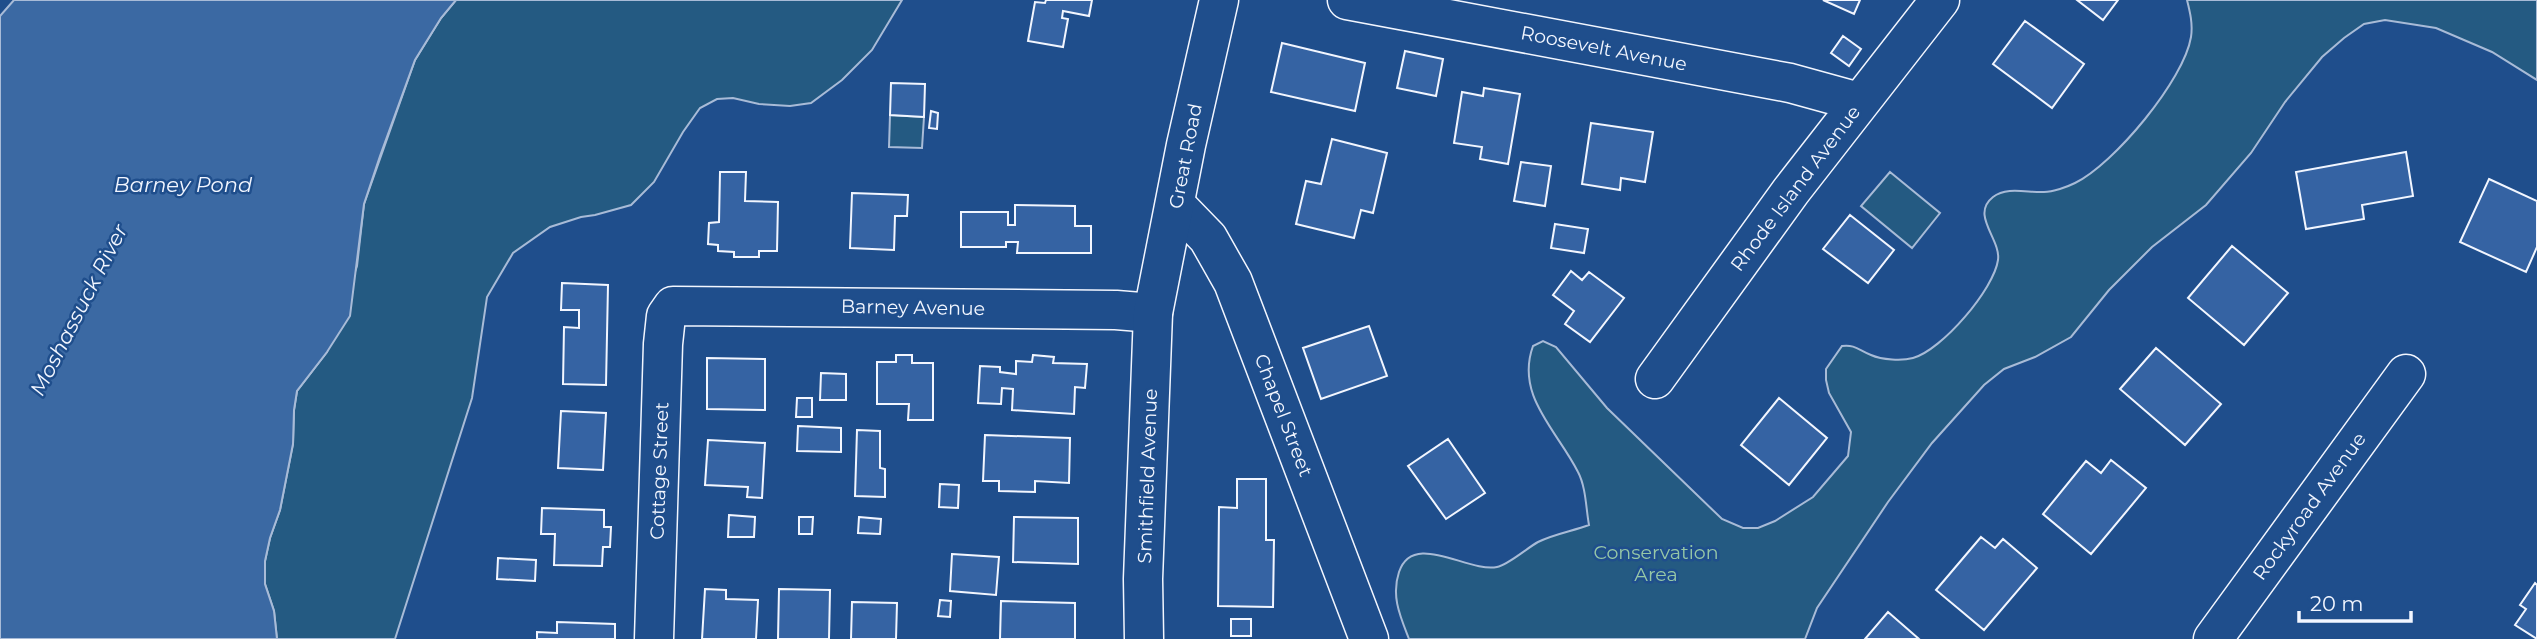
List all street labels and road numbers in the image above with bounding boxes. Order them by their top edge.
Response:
street label: Roosevelt Avenue [1519,21,1689,76]
street label: Great Road [1164,101,1207,211]
street label: Rhode Island Avenue [1726,101,1865,276]
street label: Barney Avenue [841,295,985,320]
street label: Chapel Street [1250,351,1318,480]
street label: Smithfield Avenue [1133,388,1162,564]
street label: Cottage Street [646,401,673,540]
street label: Rockyroad Avenue [2248,428,2371,585]

